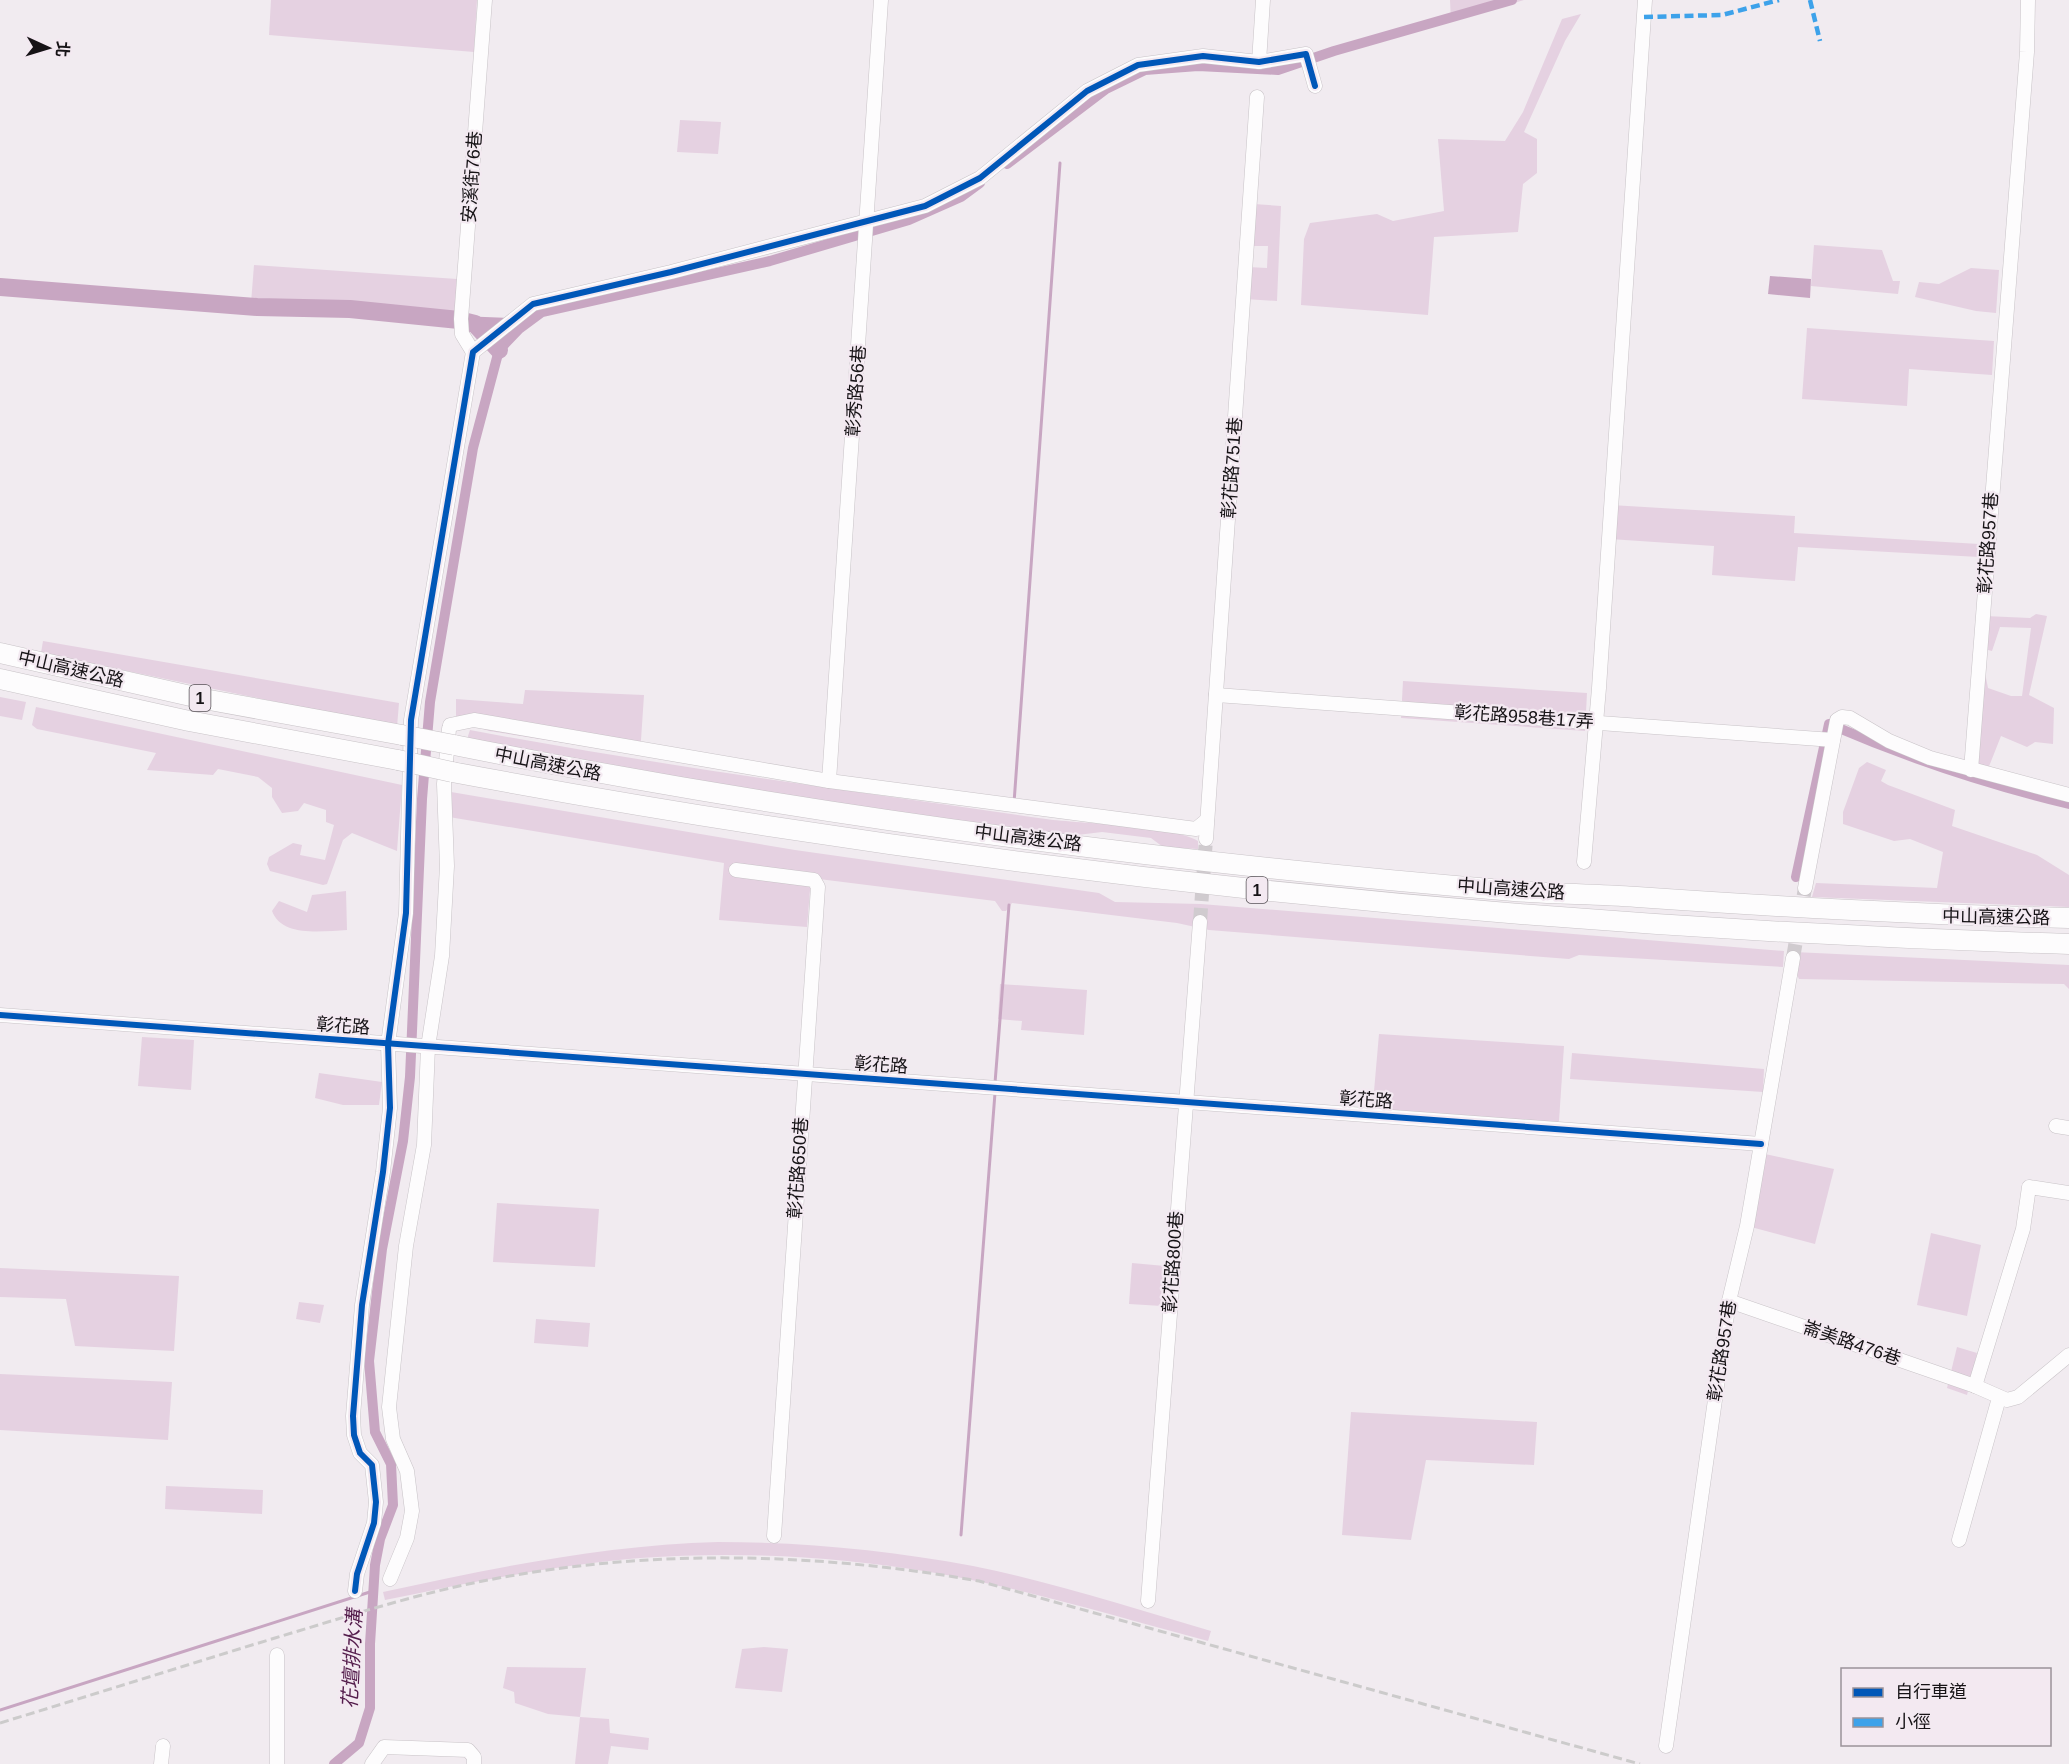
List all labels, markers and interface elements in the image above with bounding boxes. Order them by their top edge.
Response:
north arrow [18,18,78,78]
text: 北 [53,40,72,58]
street label: 安溪街76巷 [459,130,485,224]
street label: 彰秀路56巷 [843,344,869,438]
street label: 彰花路751巷 [1218,416,1246,520]
street label: 彰花路957巷 [1974,491,2002,595]
street label: 中山高速公路 [16,647,126,691]
road number: 1 [190,685,210,711]
street label: 彰花路958巷17弄 [1453,702,1595,732]
street label: 中山高速公路 [493,744,603,784]
street label: 中山高速公路 [973,821,1083,855]
street label: 中山高速公路 [1456,875,1566,903]
road number: 1 [1246,877,1268,903]
street label: 中山高速公路 [1942,906,2050,928]
street label: 彰花路 [315,1014,371,1038]
street label: 彰花路 [853,1053,909,1077]
street label: 彰花路 [1338,1088,1394,1112]
street label: 彰花路650巷 [784,1116,812,1220]
street label: 彰花路800巷 [1159,1210,1187,1314]
street label: 彰花路957巷 [1704,1299,1740,1403]
street label: 崙美路476巷 [1801,1317,1903,1369]
water label: 花壇排水溝 [338,1605,366,1710]
legend [1841,1668,2051,1746]
text: 自行車道 [1895,1682,1967,1702]
text: 小徑 [1895,1712,1931,1732]

